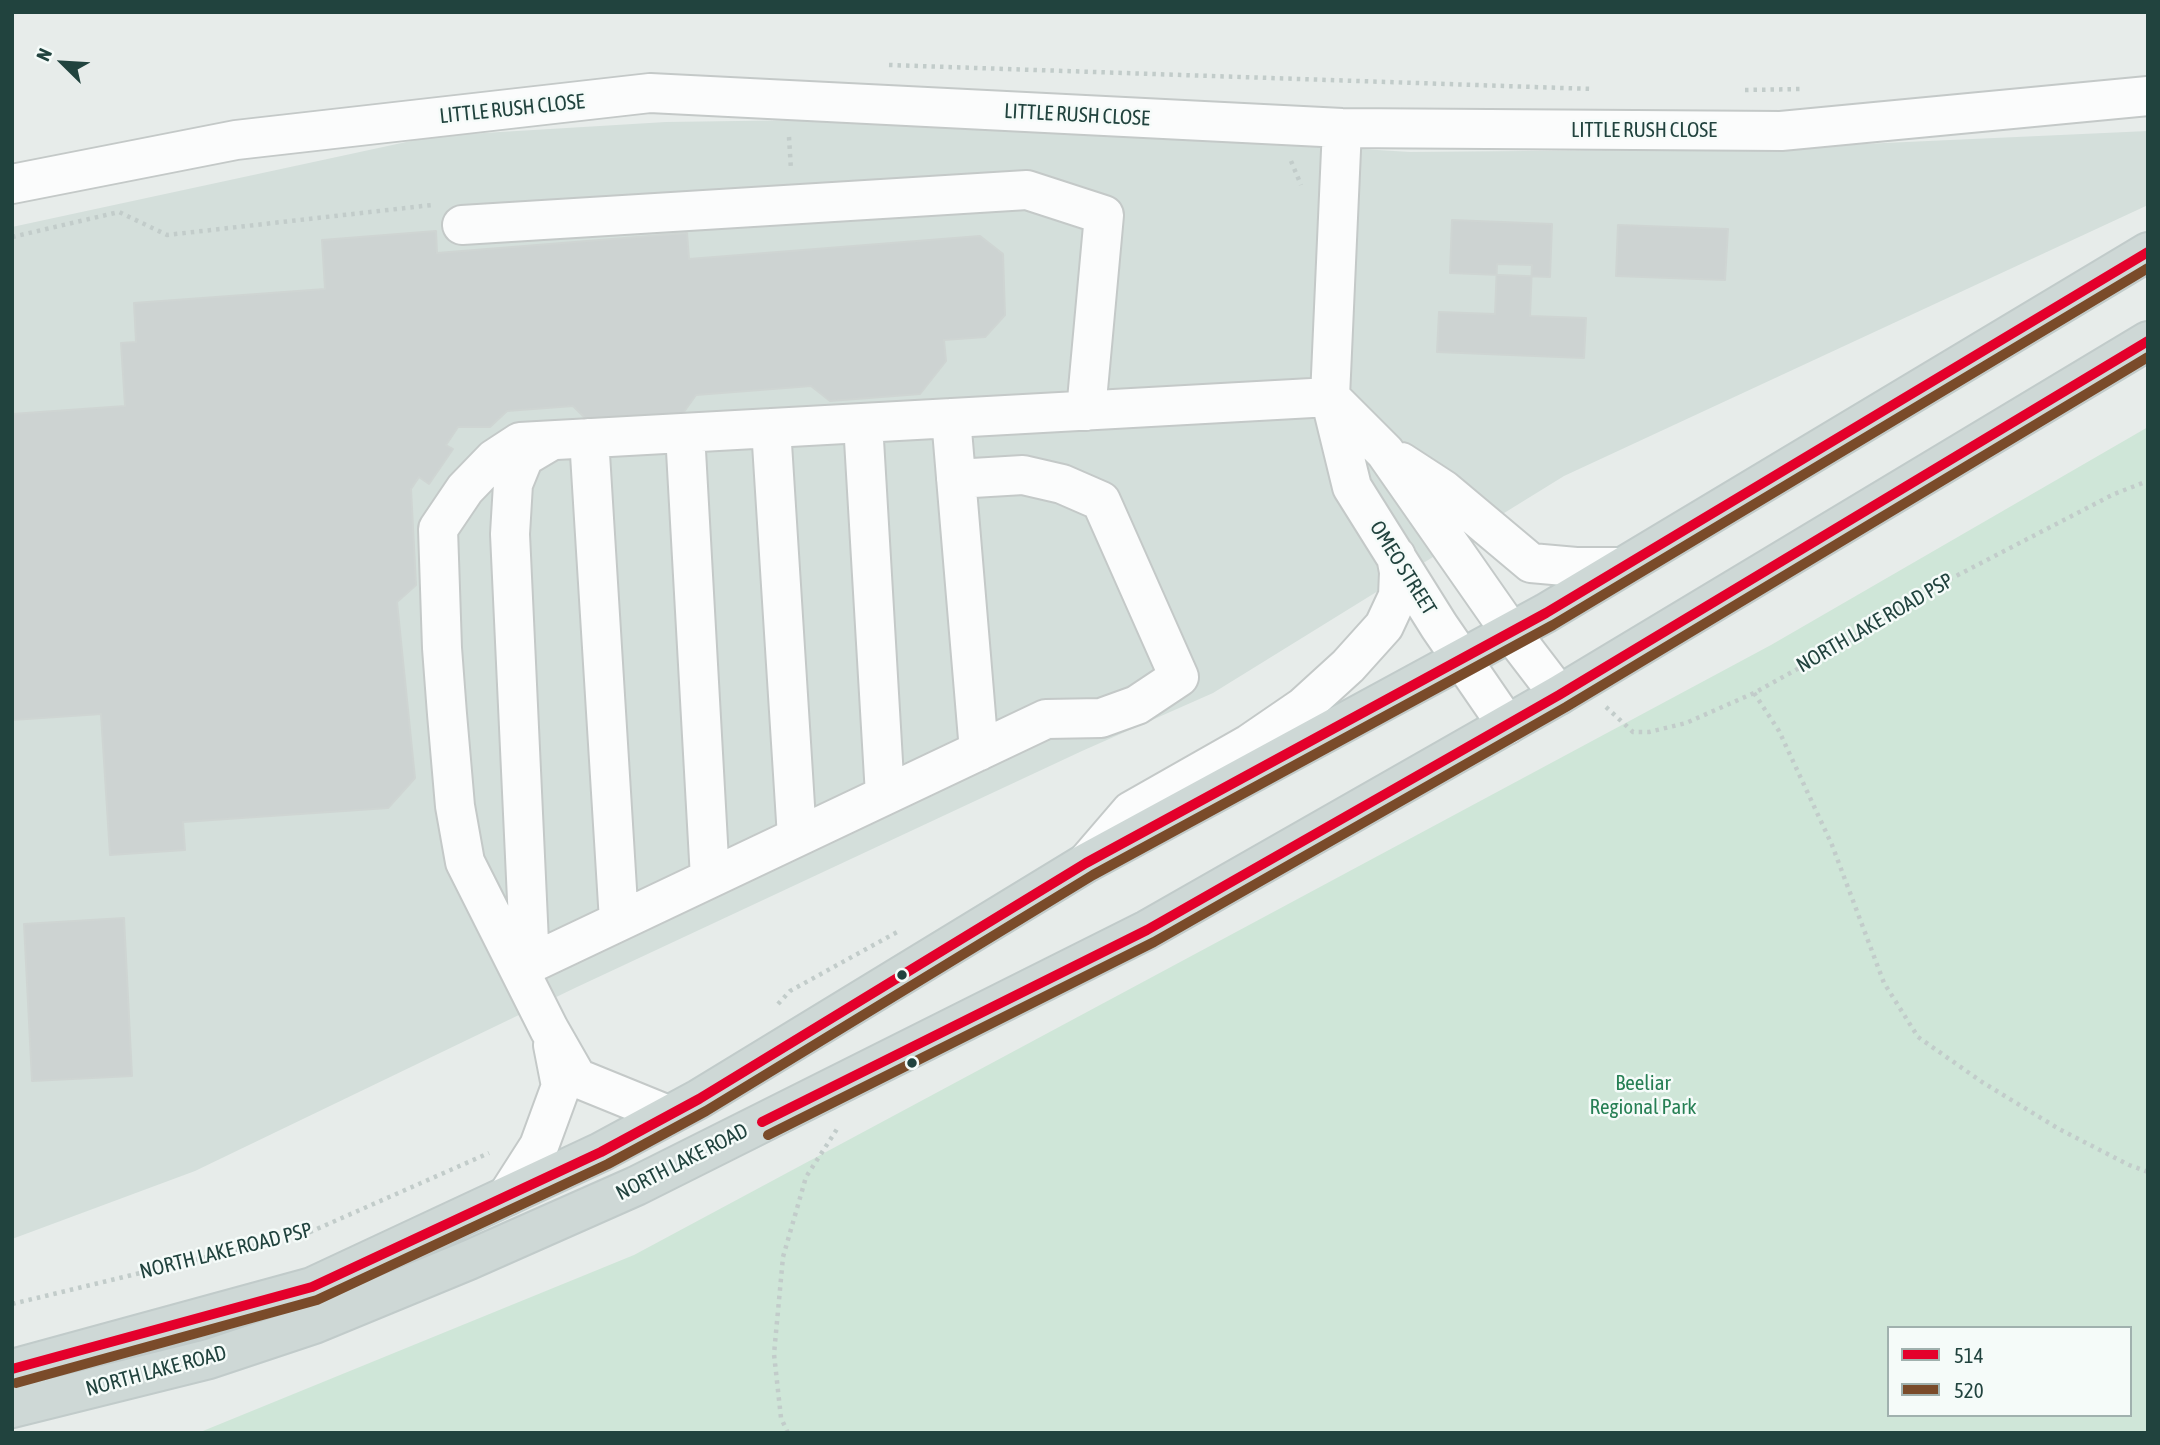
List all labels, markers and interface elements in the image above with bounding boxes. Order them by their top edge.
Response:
north arrow [28,28,98,98]
text: N [31,45,56,64]
street label: LITTLE RUSH CLOSE [438,89,586,129]
street label: LITTLE RUSH CLOSE [1004,99,1150,131]
street label: LITTLE RUSH CLOSE [1571,117,1717,143]
street label: OMEO STREET [1364,516,1442,620]
street label: NORTH LAKE ROAD PSP [1792,568,1958,678]
unlabelled marker [895,968,909,982]
unlabelled marker [905,1056,919,1070]
park label: Beeliar Regional Park [1589,1070,1697,1120]
street label: NORTH LAKE ROAD [612,1118,752,1206]
street label: NORTH LAKE ROAD PSP [137,1217,315,1285]
legend [1887,1326,2132,1417]
street label: NORTH LAKE ROAD [83,1340,229,1402]
text: 514 [1954,1343,1984,1367]
text: 520 [1954,1378,1984,1402]

